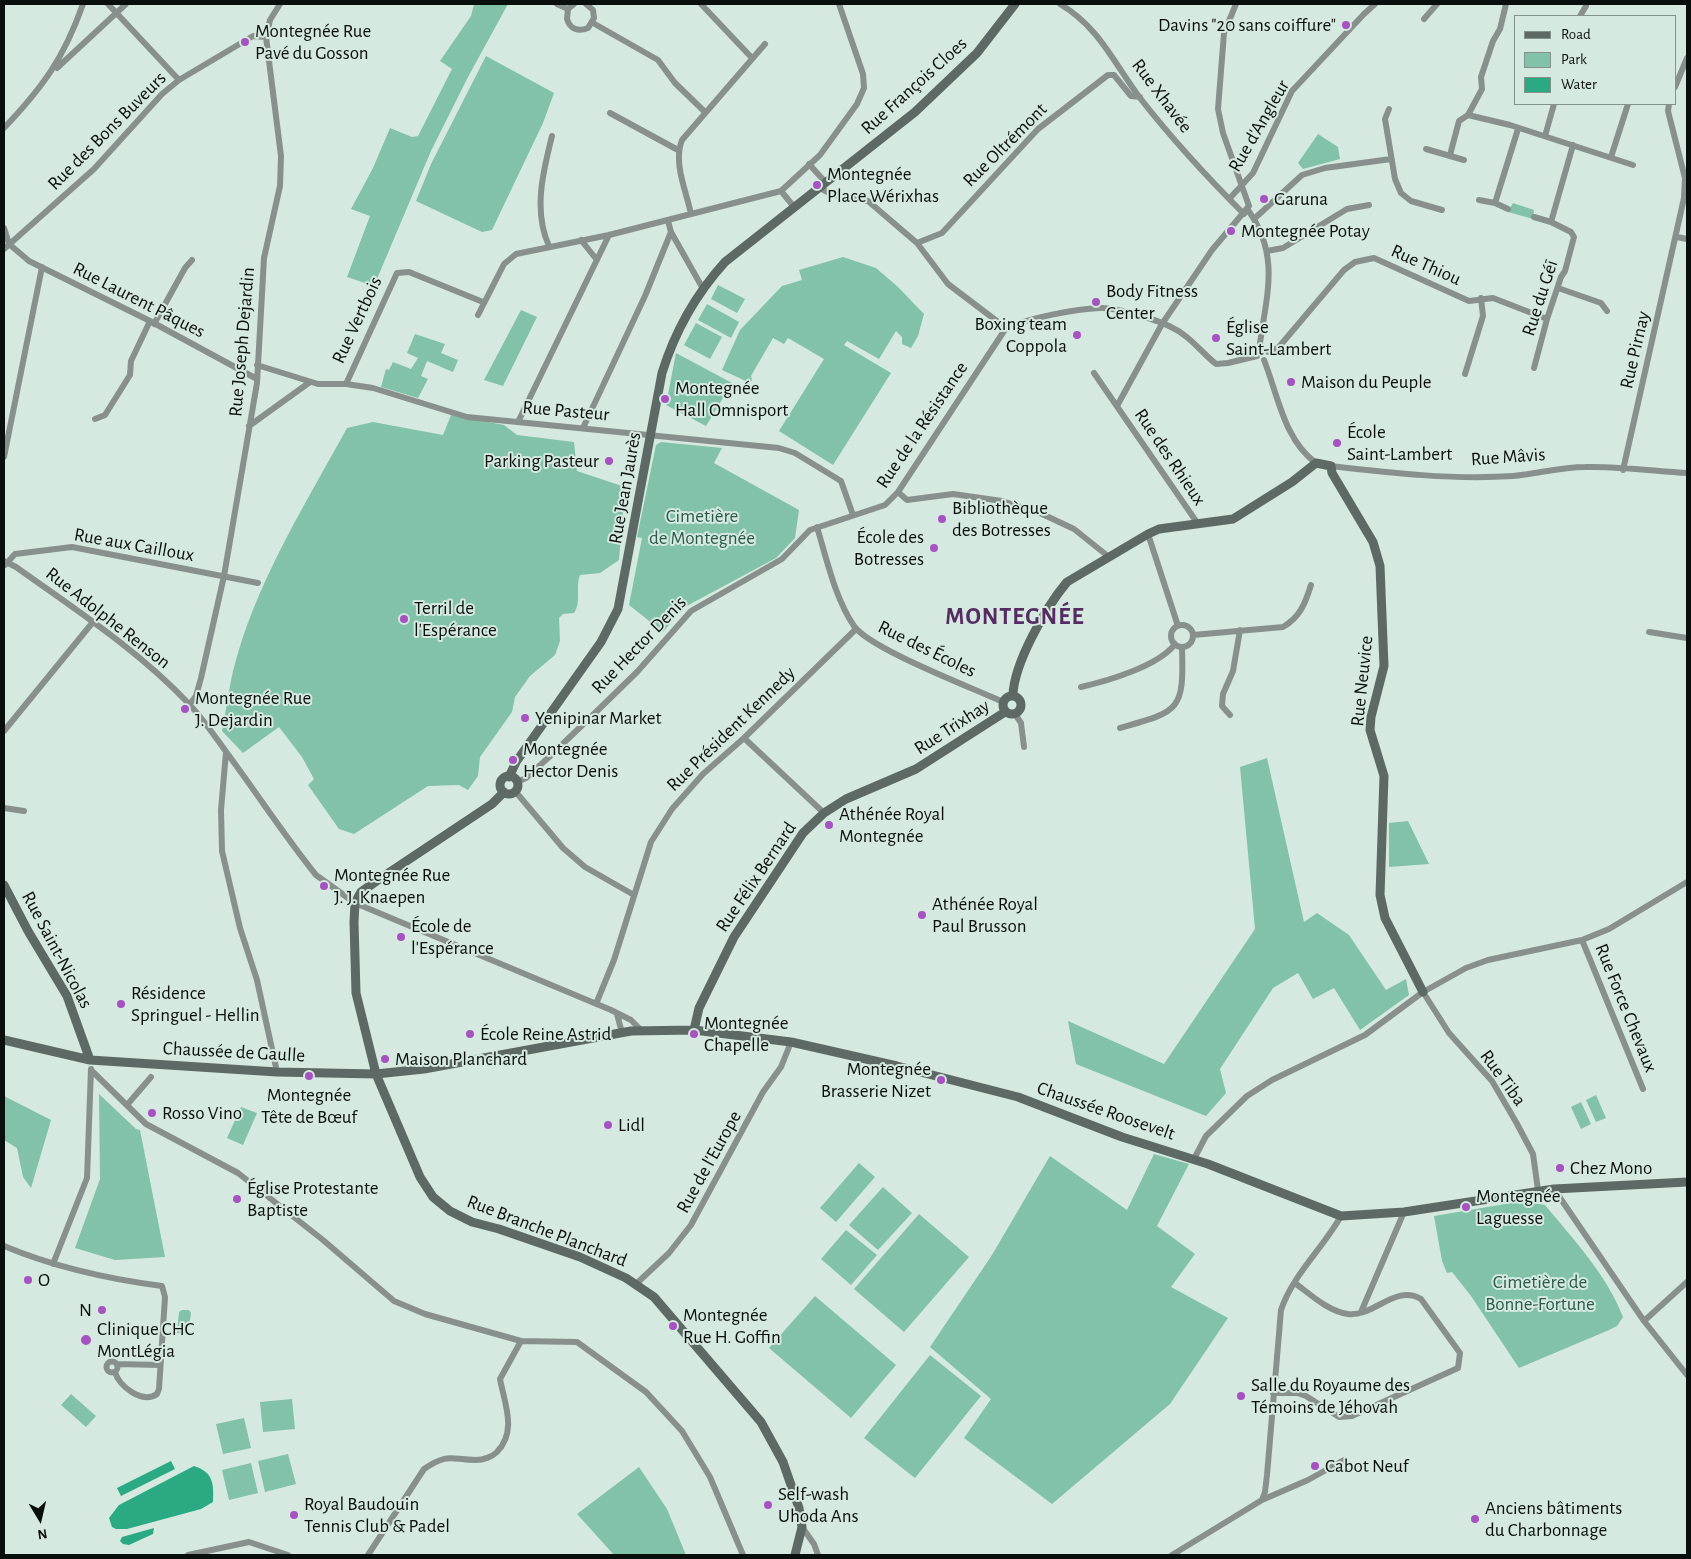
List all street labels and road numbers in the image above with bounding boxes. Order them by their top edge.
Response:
street label: Rue François Cloes [856,32,972,140]
street label: Rue Xhavée [1127,55,1197,137]
street label: Rue des Bons Buveurs [43,67,171,195]
street label: Rue d'Angleur [1223,76,1295,176]
street label: Rue Oltrémont [958,98,1052,192]
street label: Rue Thiou [1387,239,1465,291]
street label: Rue Laurent Pâques [69,257,209,343]
street label: Rue du Géï [1517,257,1563,339]
street label: Rue Joseph Dejardin [224,266,260,418]
street label: Rue Vertbois [327,273,387,367]
street label: Rue Pirnay [1615,309,1655,391]
street label: Rue de la Résistance [871,357,973,493]
street label: Rue Pasteur [522,396,610,426]
street label: Rue des Rhieux [1129,404,1211,510]
street label: Rue Jean Jaurès [604,430,646,546]
street label: Rue Mâvis [1470,443,1546,471]
street label: Rue aux Cailloux [72,523,196,567]
street label: Rue Adolphe Renson [41,562,175,674]
street label: Rue Hector Denis [587,591,691,699]
street label: Rue des Écoles [874,615,980,683]
street label: Rue Neuvice [1346,634,1378,728]
street label: Rue Président Kennedy [662,662,800,796]
street label: Rue Trixhay [910,694,994,760]
street label: Rue Félix Bernard [711,818,801,936]
street label: Rue Saint-Nicolas [17,888,97,1012]
street label: Rue Force Chevaux [1590,940,1662,1076]
street label: Chaussée de Gaulle [162,1037,306,1067]
street label: Rue Tiba [1475,1045,1531,1111]
street label: Chaussée Roosevelt [1034,1077,1178,1145]
street label: Rue de l'Europe [672,1107,746,1217]
street label: Rue Branche Planchard [464,1190,630,1272]

